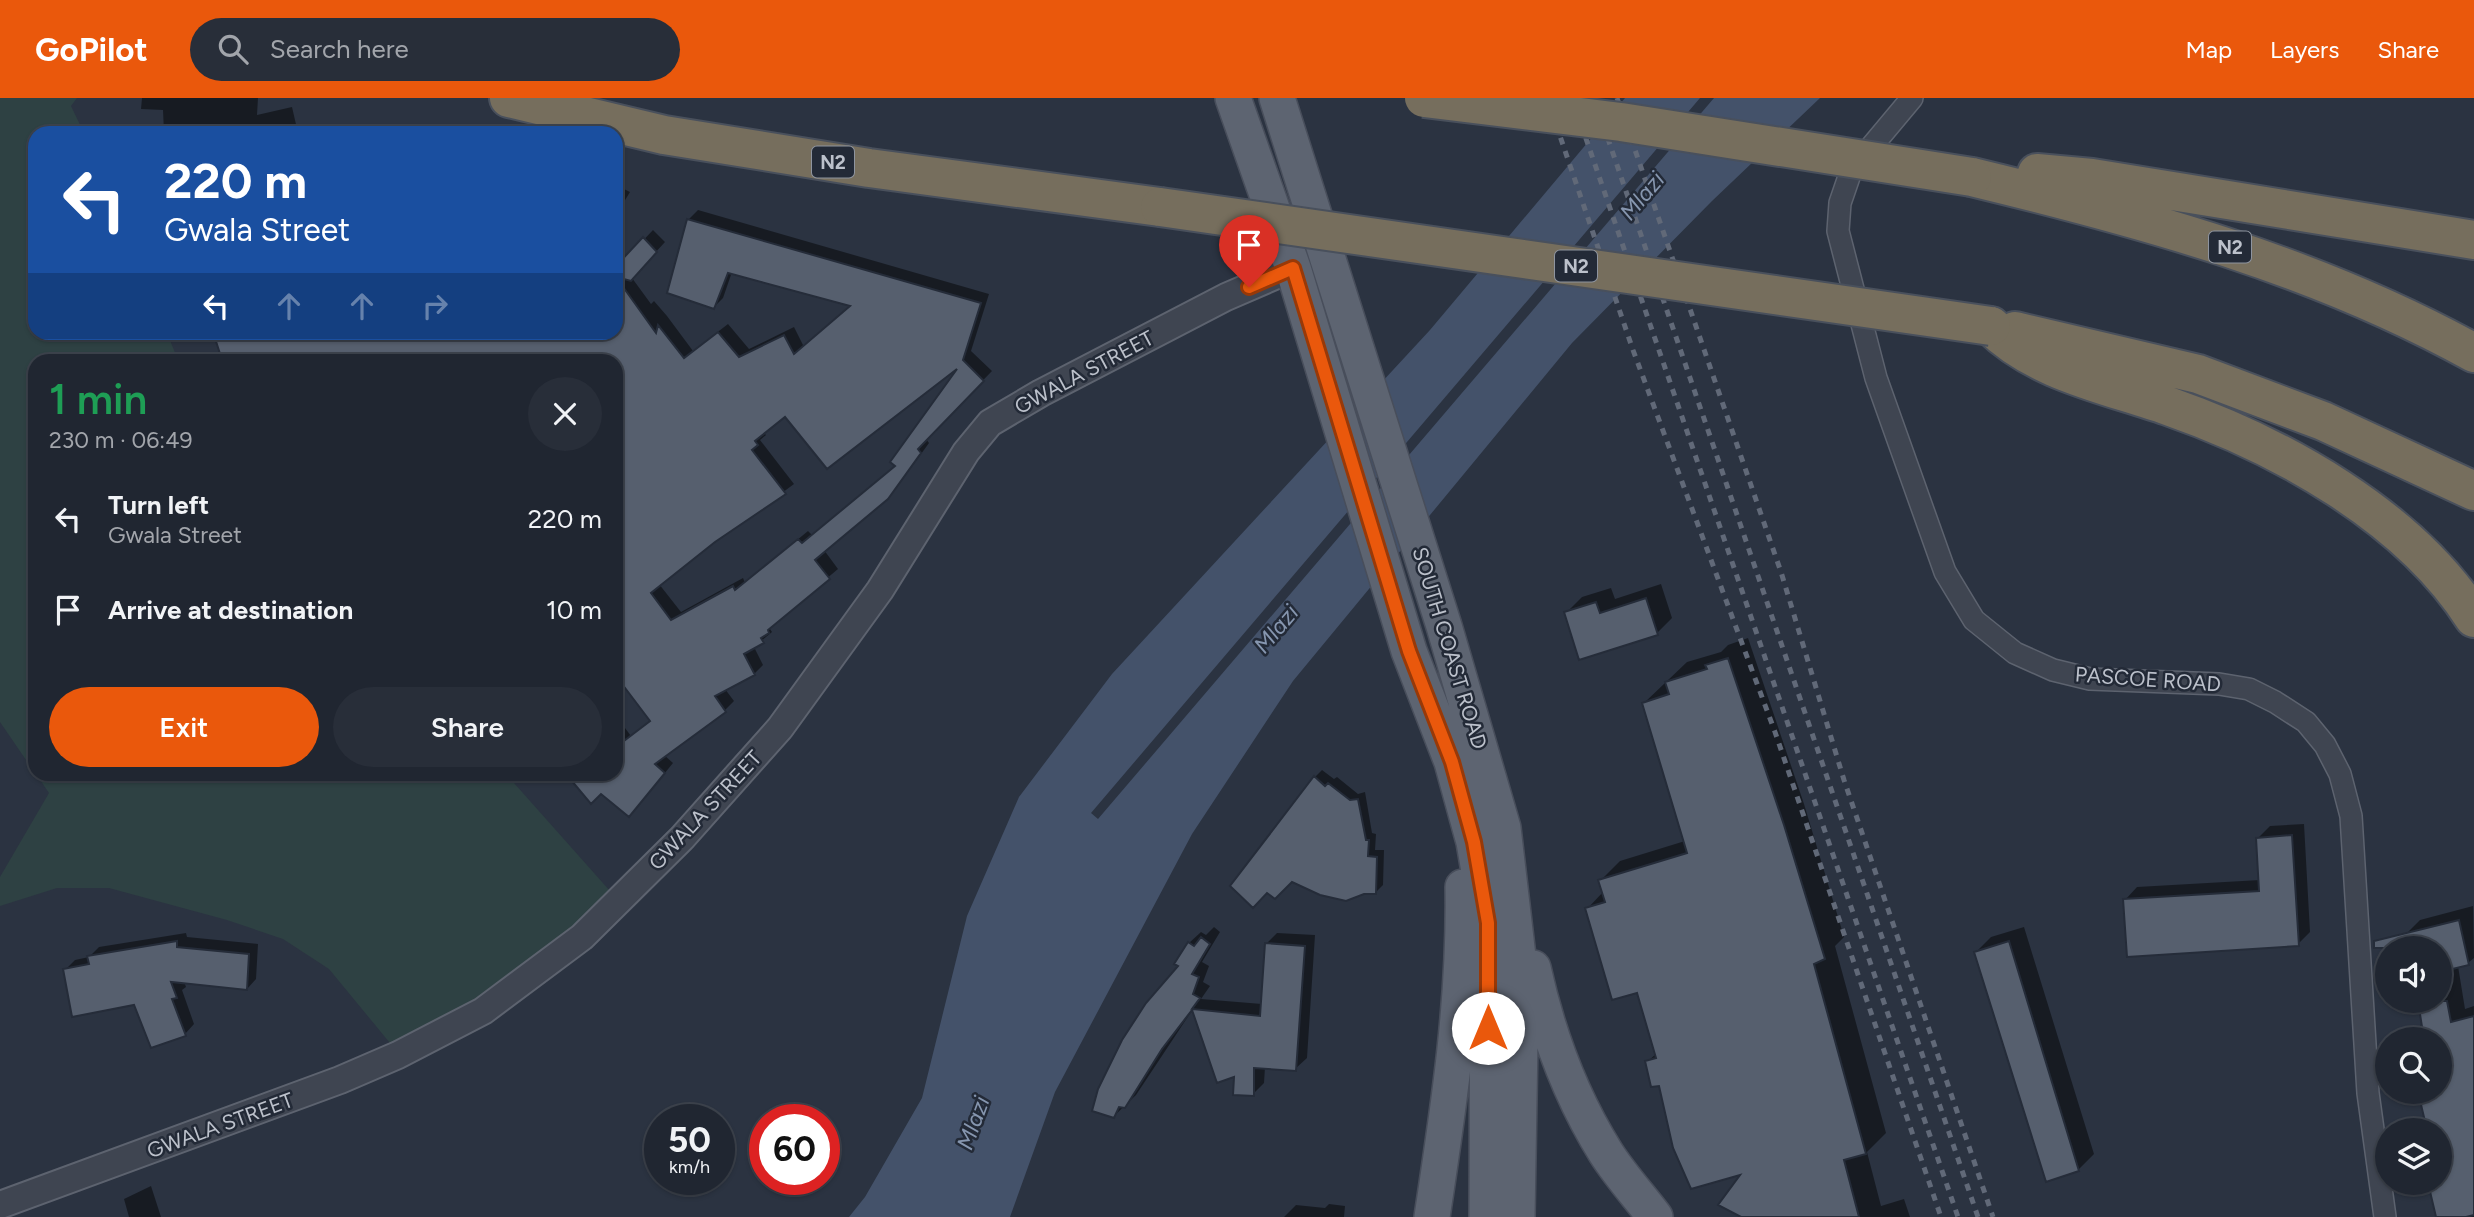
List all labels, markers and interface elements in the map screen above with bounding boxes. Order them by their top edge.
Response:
search box [190,18,680,81]
text: GoPilot [35,30,148,69]
icon: search [214,30,252,68]
text: Search here [270,33,409,65]
text: Map [2185,35,2232,64]
text: Layers [2270,35,2339,64]
text: Share [2377,35,2439,64]
road number: N2 [812,146,854,178]
text: 220 m [164,151,307,210]
icon: left [49,154,140,245]
water label: Mlazi [1614,166,1671,226]
text: Gwala Street [164,211,350,249]
pin [1219,215,1279,287]
icon: arrive [1230,226,1268,264]
road number: N2 [2209,232,2251,262]
road number: N2 [1555,250,1597,282]
icon: left [197,287,235,325]
icon: ahead [270,287,308,325]
icon: ahead [343,287,381,325]
icon: right [416,287,454,325]
street label: GWALA STREET [1010,325,1158,419]
text: 1 min [49,374,147,425]
button: close [528,377,602,451]
text: 230 m · 06:49 [49,426,192,454]
text: Turn left [108,489,209,521]
icon: left [49,500,87,538]
text: 220 m [528,503,602,535]
text: Gwala Street [108,521,242,549]
street label: SOUTH COAST ROAD [1407,544,1493,752]
icon: arrive [49,591,87,629]
text: Arrive at destination [108,594,353,626]
text: 10 m [546,594,602,626]
water label: Mlazi [1248,599,1305,659]
street label: PASCOE ROAD [2074,661,2222,697]
button: Exit [49,687,319,767]
button: Share [333,687,602,767]
street label: GWALA STREET [643,745,767,875]
map controls [2375,936,2452,1195]
button: sound [2375,936,2452,1013]
position arrow [1451,991,1525,1065]
button: search [2375,1027,2452,1104]
street label: GWALA STREET [143,1087,297,1163]
water label: Mlazi [950,1092,996,1153]
speed limit sign: 60 [749,1104,840,1195]
button: layers [2375,1118,2452,1195]
text: 50 [668,1119,711,1161]
text: km/h [669,1156,710,1178]

